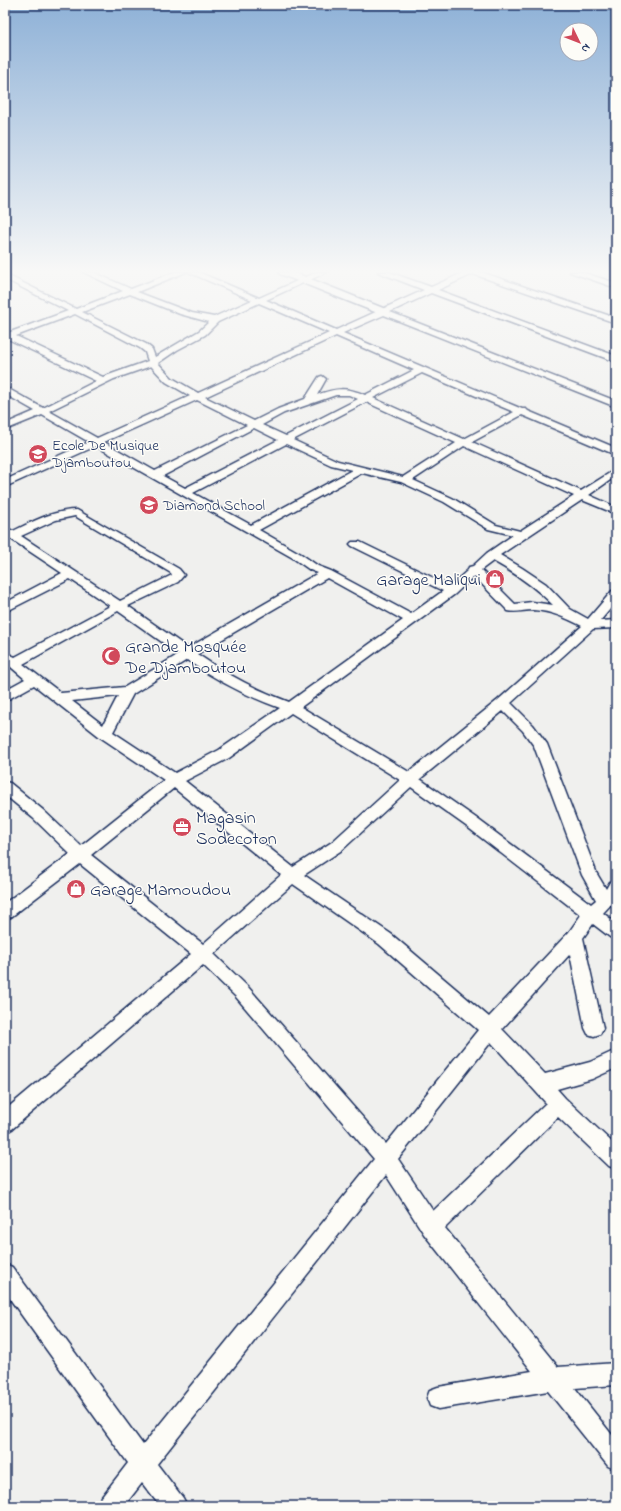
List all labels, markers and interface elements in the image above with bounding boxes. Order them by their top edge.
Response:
north arrow [559,22,599,62]
text: N [577,40,594,56]
place label: Ecole De Musique Djamboutou [51,435,159,474]
school or university icon: Ecole De Musique Djamboutou [27,443,49,465]
school or university icon: Diamond School [138,494,160,516]
place label: Diamond School [162,495,265,517]
place label: Garage Maliqui [376,568,481,595]
shop icon: Garage Maliqui [484,568,506,590]
place label: Grande Mosquée De Djamboutou [124,635,247,682]
mosque icon: Grande Mosquée De Djamboutou [100,645,122,667]
place label: Magasin Sodecoton [196,806,277,853]
office icon: Magasin Sodecoton [171,816,193,838]
shop icon: Garage Mamoudou [65,878,87,900]
place label: Garage Mamoudou [90,878,231,905]

